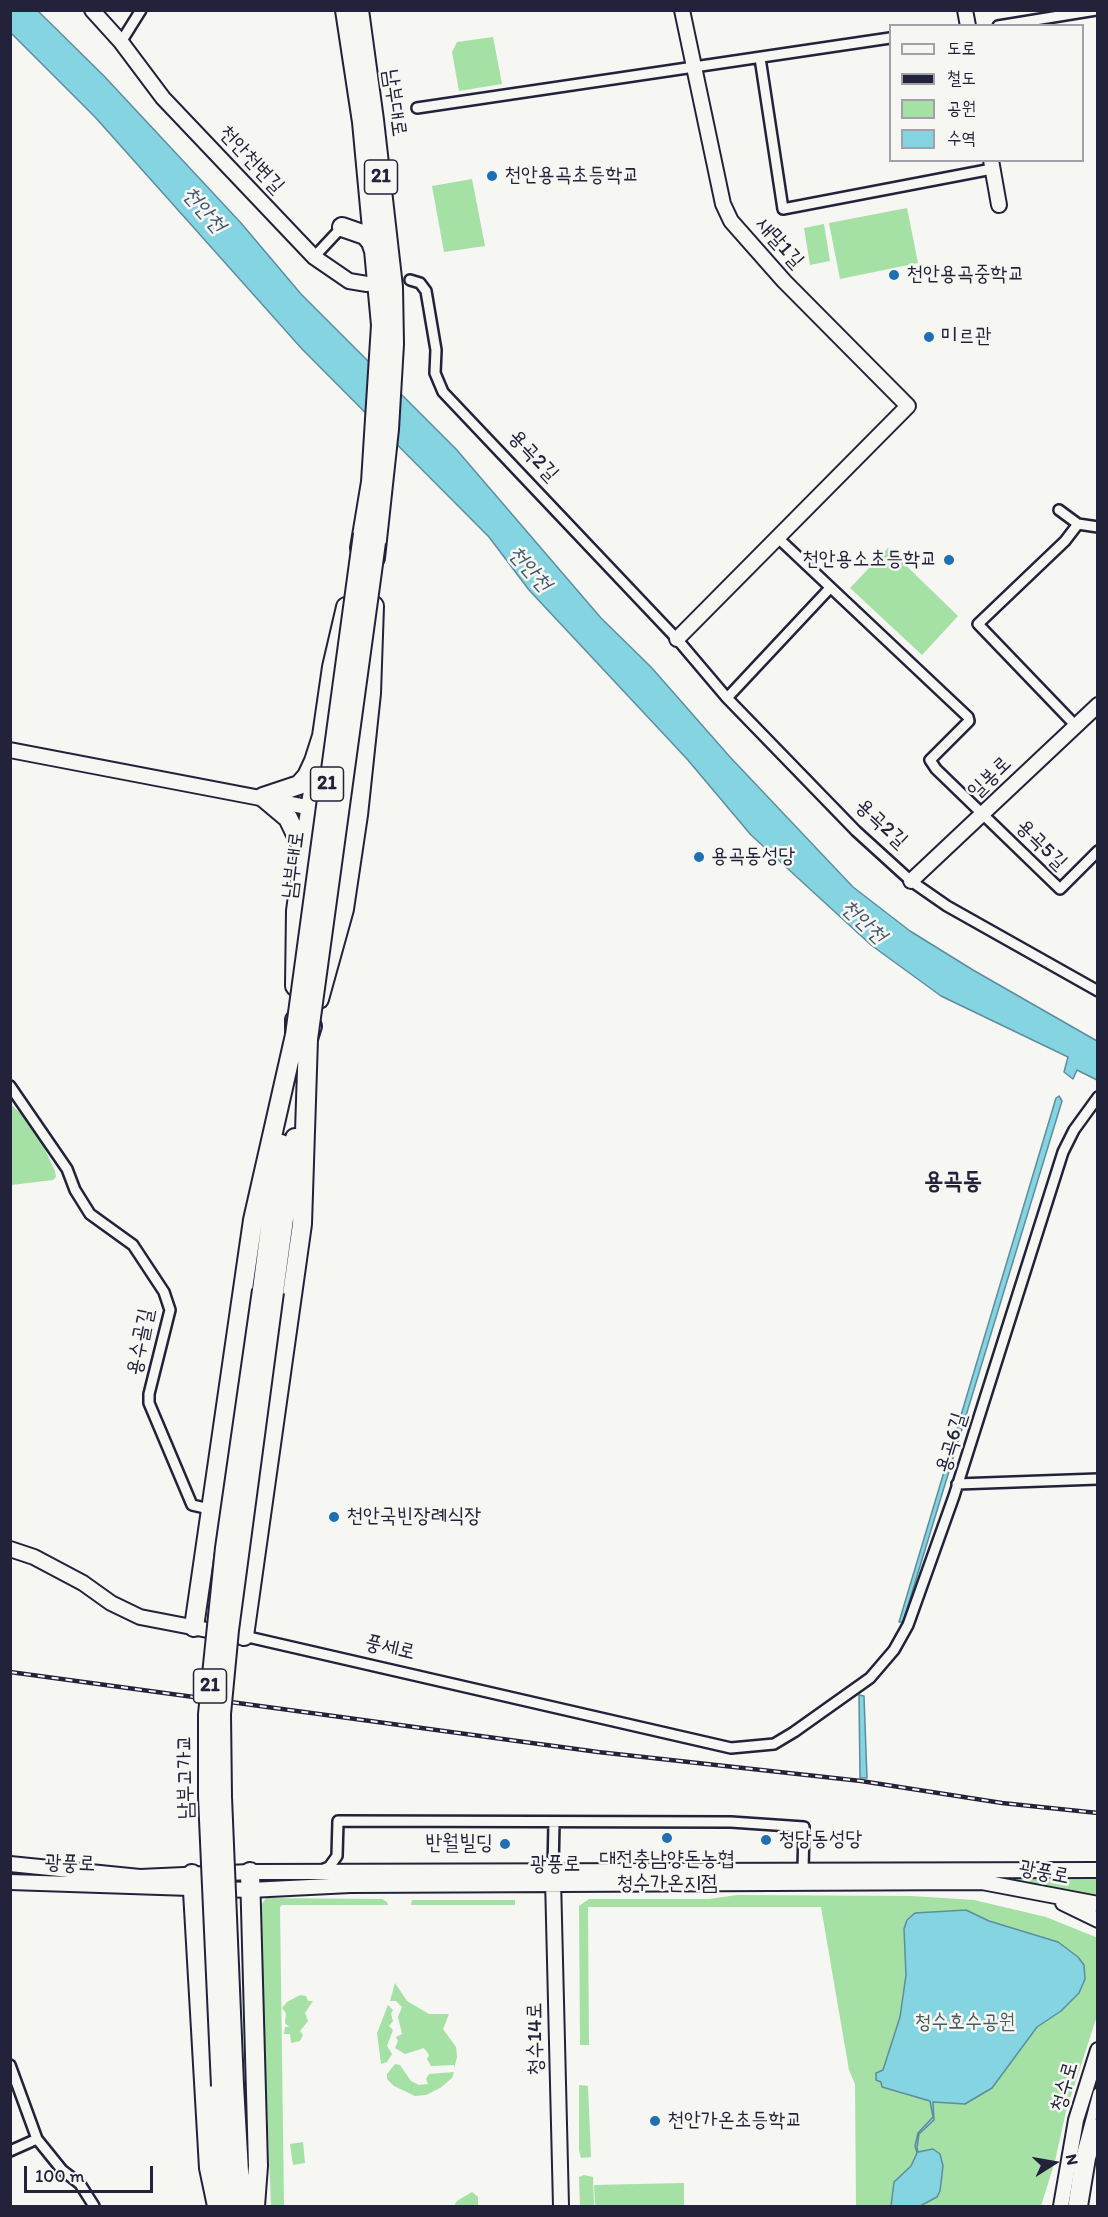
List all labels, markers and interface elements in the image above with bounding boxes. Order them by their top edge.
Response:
legend [889,24,1084,162]
text: 도로 [947,37,976,59]
text: 철도 [947,67,976,89]
street label: 남부대로 [377,68,411,138]
text: 공원 [947,97,976,119]
street label: 천안천변길 [213,121,289,199]
text: 수역 [947,127,976,149]
road number: 21 [364,160,398,194]
place label: 천안용곡초등학교 [504,163,639,189]
marker: 천안용곡초등학교 [485,169,499,183]
water label: 천안천 [176,181,230,239]
street label: 새말1길 [749,212,809,274]
place label: 천안용곡중학교 [906,262,1024,288]
marker: 천안용곡중학교 [887,268,901,282]
place label: 미르관 [941,324,992,350]
marker: 미르관 [922,330,936,344]
street label: 용곡2길 [503,425,563,487]
water label: 천안천 [501,540,557,598]
place label: 천안용소초등학교 [802,547,937,573]
marker: 천안용소초등학교 [942,553,956,567]
street label: 일봉로 [963,751,1017,805]
road number: 21 [310,767,344,801]
street label: 용곡2길 [850,794,912,854]
street label: 용곡5길 [1010,814,1072,876]
street label: 남부대로 [277,830,311,900]
place label: 용곡동성당 [711,844,795,870]
marker: 용곡동성당 [692,850,706,864]
water label: 천안천 [835,894,891,950]
district label: 용곡동 [924,1168,982,1196]
street label: 용수골길 [122,1306,160,1378]
street label: 용곡6길 [931,1410,973,1476]
place label: 천안국빈장례식장 [346,1504,481,1530]
marker: 천안국빈장례식장 [327,1510,341,1524]
street label: 풍세로 [362,1630,418,1666]
road number: 21 [194,1669,226,1703]
street label: 남부고가교 [173,1735,199,1819]
place label: 청당동성당 [778,1827,862,1853]
place label: 반월빌딩 [425,1831,493,1857]
marker: 대전충남양돈농협 청수가온지점 [660,1831,674,1845]
marker: 청당동성당 [759,1833,773,1847]
marker: 반월빌딩 [498,1837,512,1851]
place label: 대전충남양돈농협 청수가온지점 [599,1847,735,1897]
street label: 광풍로 [44,1851,96,1877]
street label: 광풍로 [530,1852,580,1878]
street label: 광풍로 [1017,1856,1071,1890]
street label: 청수14로 [523,2002,549,2076]
park label: 청수호수공원 [914,2010,1016,2036]
street label: 청수로 [1046,2059,1084,2115]
place label: 천안가온초등학교 [667,2108,802,2134]
marker: 천안가온초등학교 [648,2114,662,2128]
north arrow [1024,2133,1084,2193]
text: N [1062,2152,1083,2167]
scale bar [27,2154,156,2192]
text: 100 m [35,2165,85,2187]

